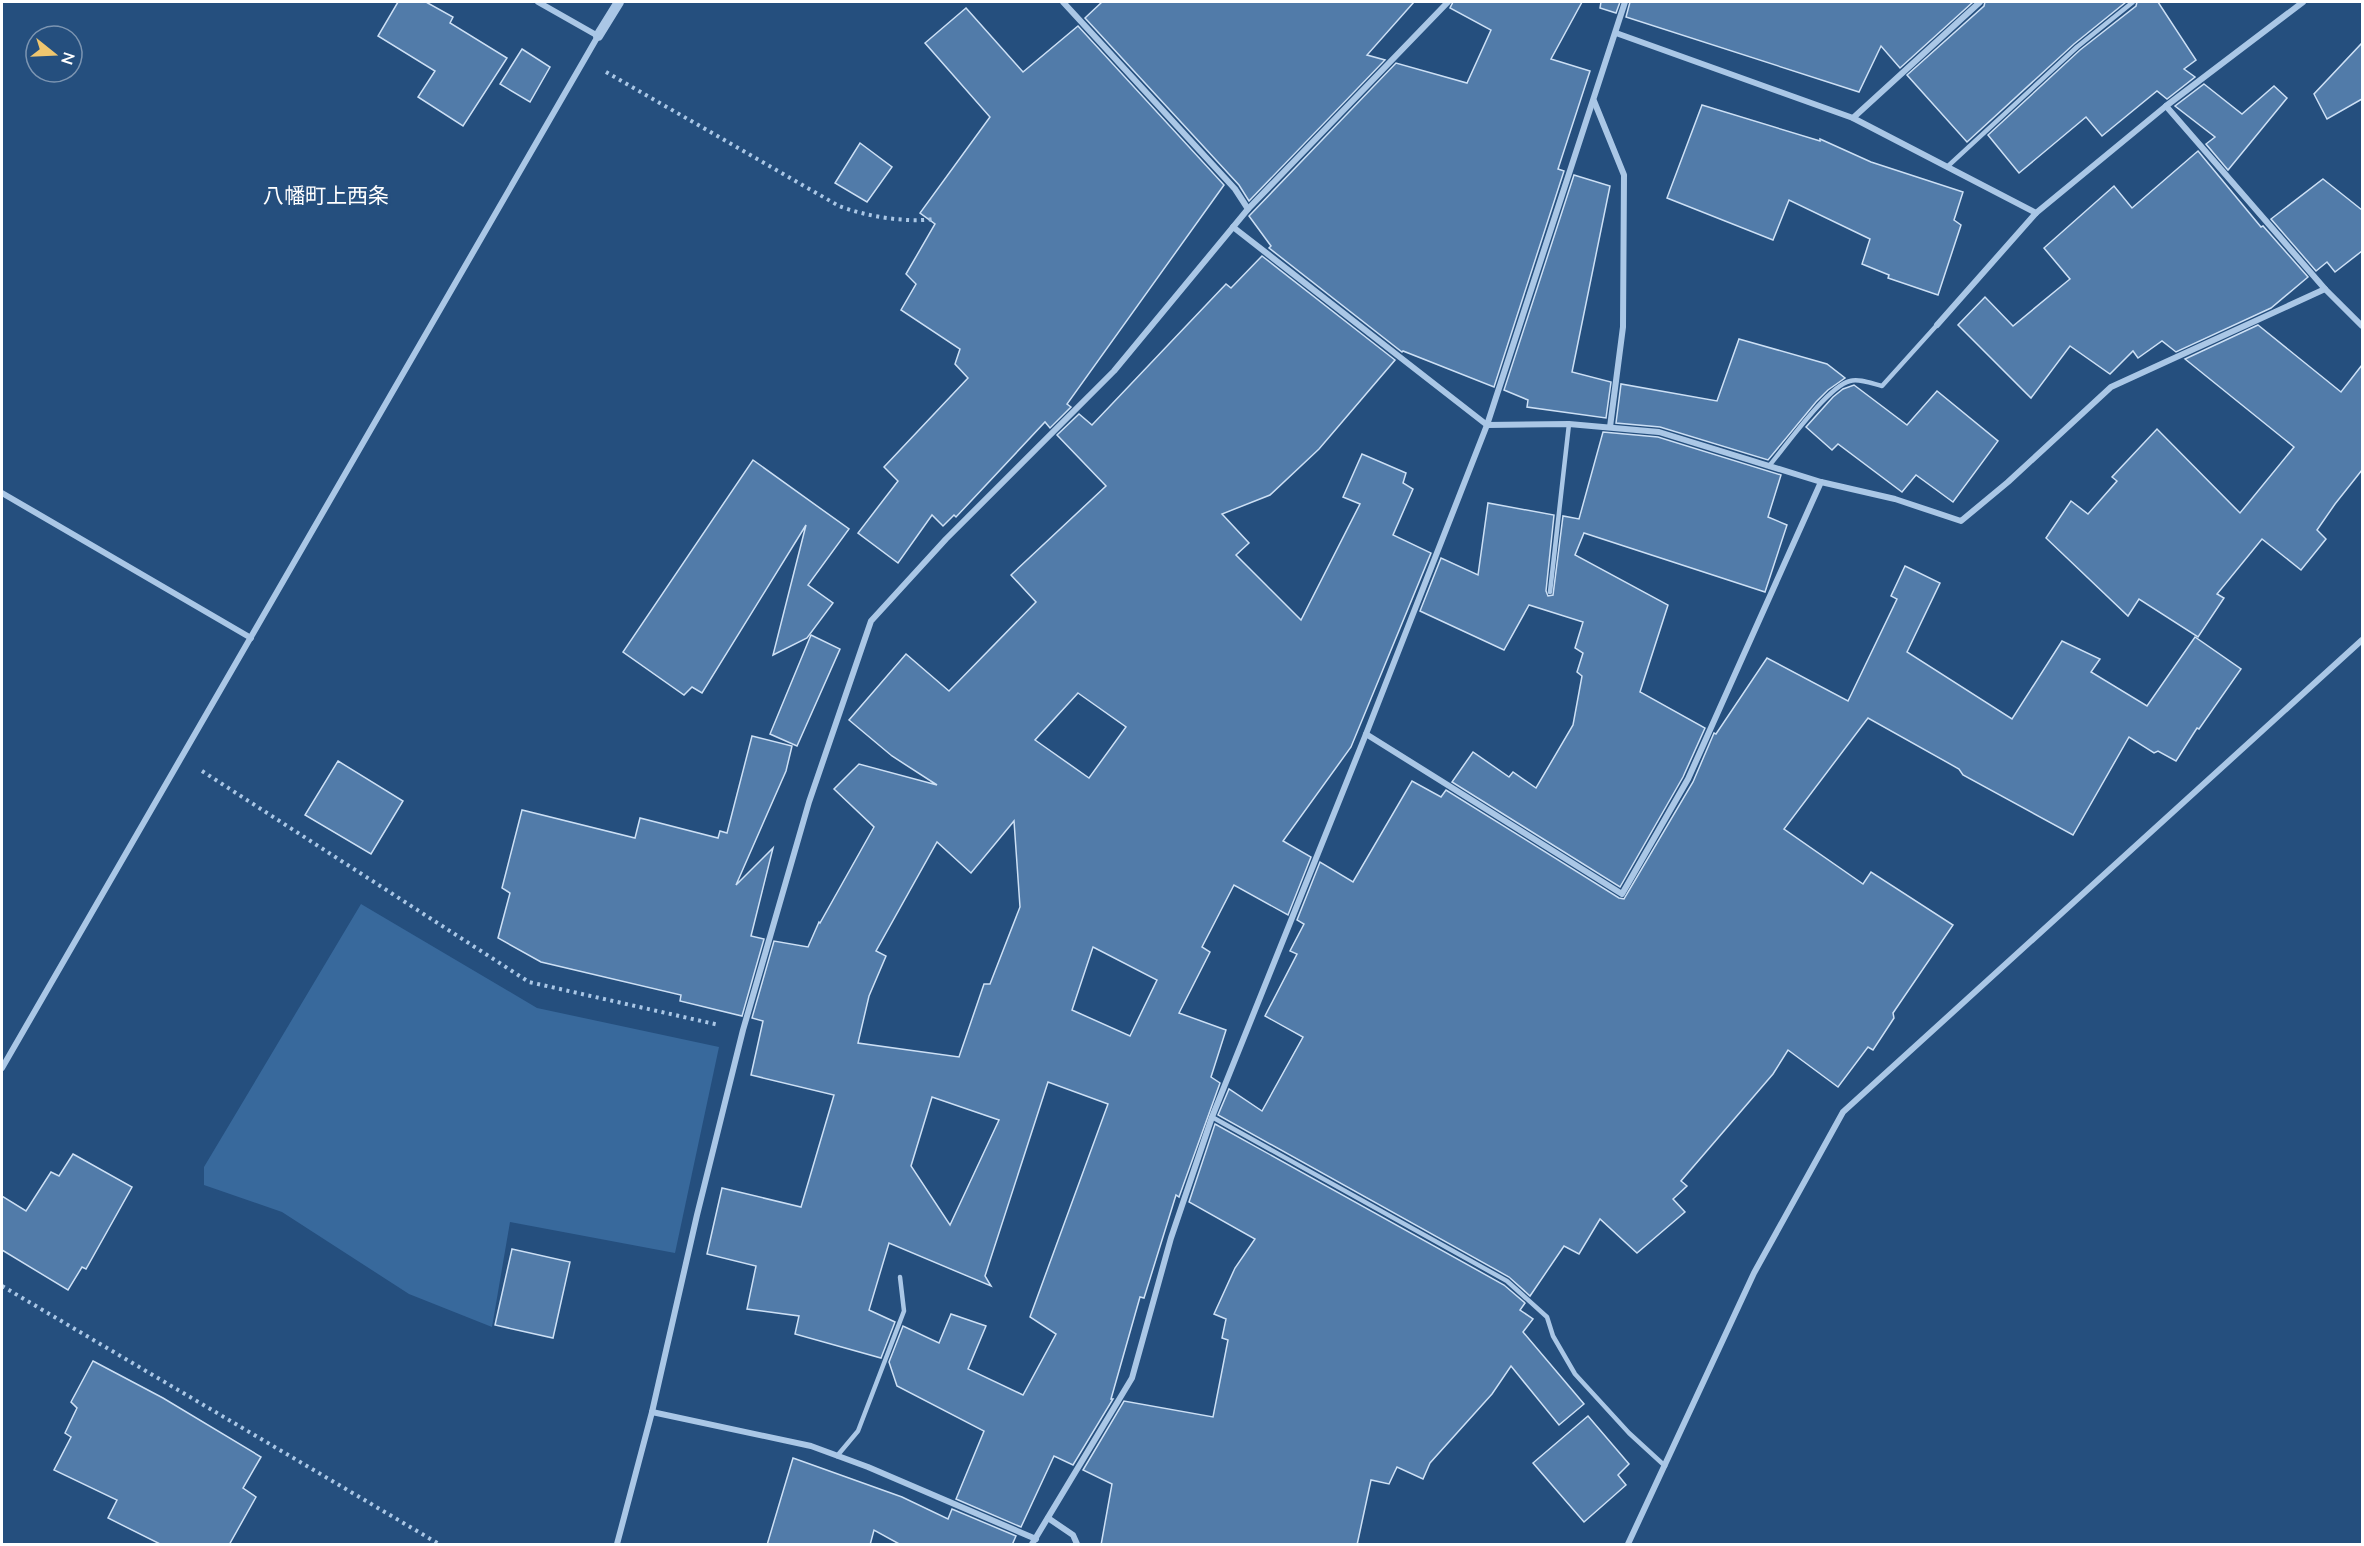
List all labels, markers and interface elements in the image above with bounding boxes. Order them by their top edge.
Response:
north arrow [24,24,84,84]
text: N [55,49,80,67]
district label: 八幡町上西条 [263,182,389,210]

